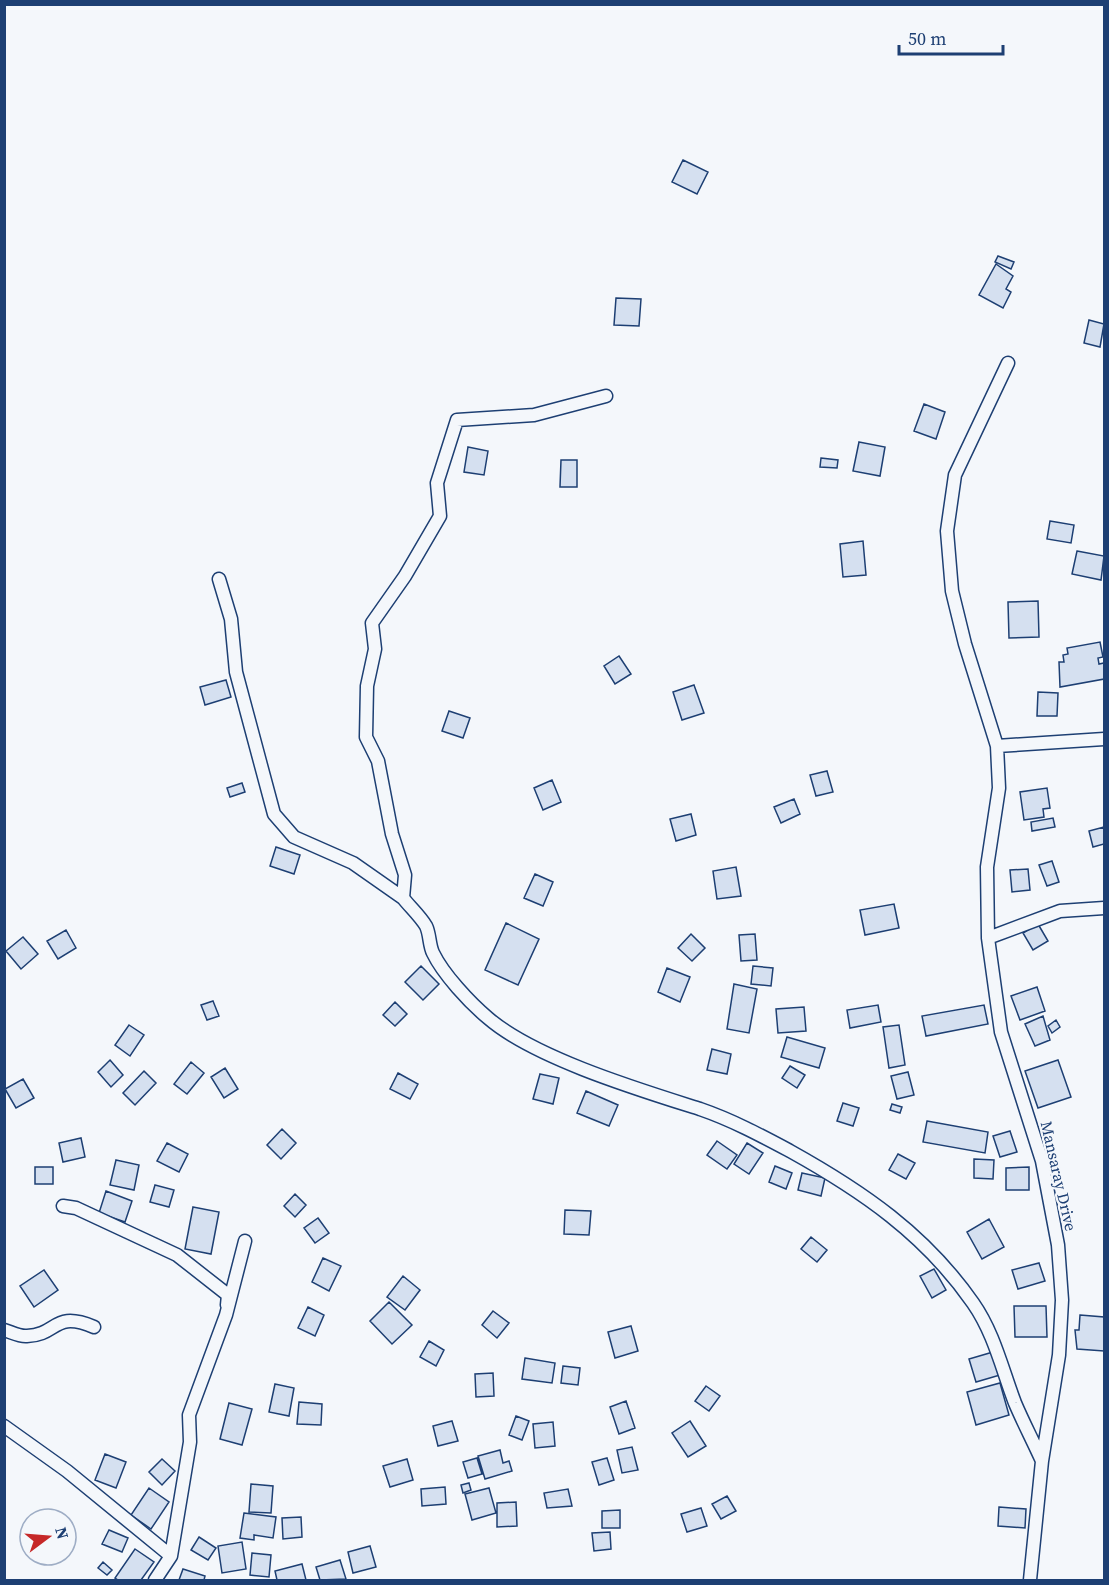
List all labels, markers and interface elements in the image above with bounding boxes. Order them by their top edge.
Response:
scale bar [899,18,1002,56]
text: 50 m [908,26,946,51]
street label: Mansaray Drive [1036,1119,1082,1233]
north arrow [18,1507,78,1567]
text: N [50,1524,75,1542]

